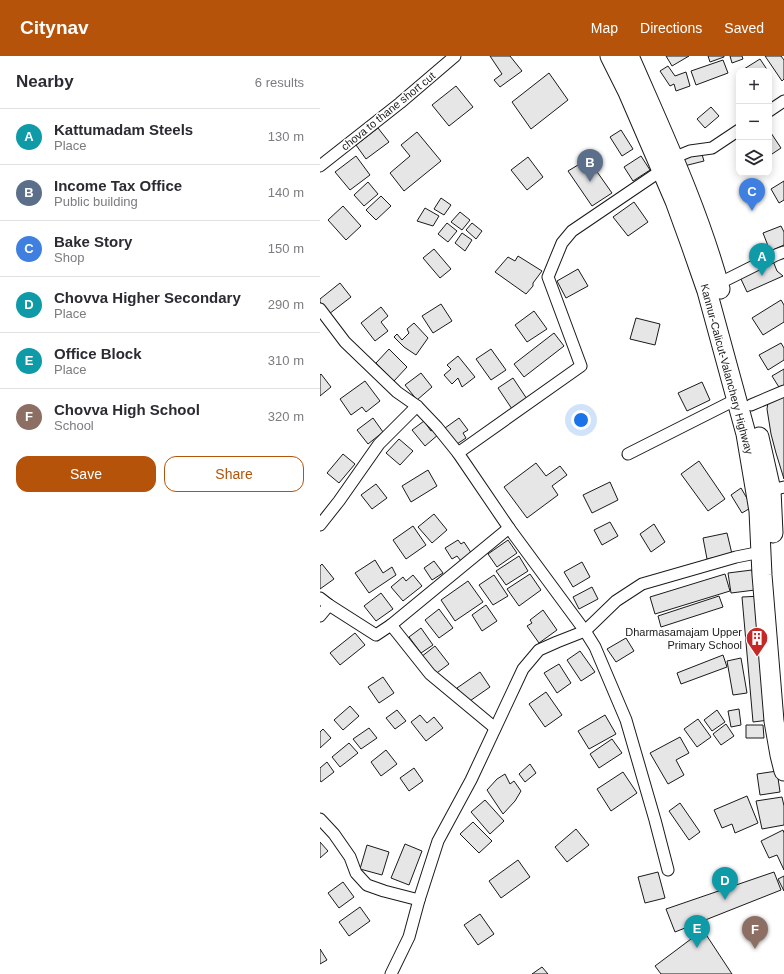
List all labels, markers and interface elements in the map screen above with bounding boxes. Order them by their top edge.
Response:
text: Citynav [20,17,89,38]
text: Map [591,20,618,36]
text: Directions [640,20,702,36]
text: Saved [724,20,764,36]
map controls [736,68,772,176]
button: + [736,68,772,104]
street label: chova to thane short cut [339,69,437,153]
text: Nearby [16,72,74,91]
text: 6 results [255,75,304,90]
button: − [736,104,772,140]
text: Kattumadam Steels [54,121,193,138]
text: A [24,129,34,144]
text: 130 m [268,129,304,144]
text: Place [54,138,87,153]
button: layers [736,140,772,176]
pin: B [577,149,603,182]
text: Income Tax Office [54,177,182,194]
pin: C [739,178,765,211]
text: B [24,185,34,200]
text: 140 m [268,185,304,200]
text: Public building [54,194,138,209]
text: Bake Story [54,233,132,250]
text: C [24,241,34,256]
text: 150 m [268,241,304,256]
pin: A [749,243,775,276]
text: Shop [54,250,84,265]
street label: Kannur-Calicut-Valanchery Highway [698,282,756,456]
text: Chovva Higher Secondary [54,289,241,306]
text: D [24,297,34,312]
text: 290 m [268,297,304,312]
text: Place [54,306,87,321]
text: Office Block [54,345,142,362]
text: E [25,353,33,368]
text: 310 m [268,353,304,368]
text: Place [54,362,87,377]
text: Chovva High School [54,401,200,418]
text: F [25,409,33,424]
text: 320 m [268,409,304,424]
your location [571,410,591,430]
text: School [54,418,94,433]
button: Save [16,456,156,492]
button: Share [164,456,304,492]
building icon: Dharmasamajam Upper Primary School [744,625,770,658]
place label: Dharmasamajam Upper Primary School [625,626,742,651]
pin: D [712,867,738,900]
pin: E [684,915,710,948]
pin: F [742,916,768,949]

